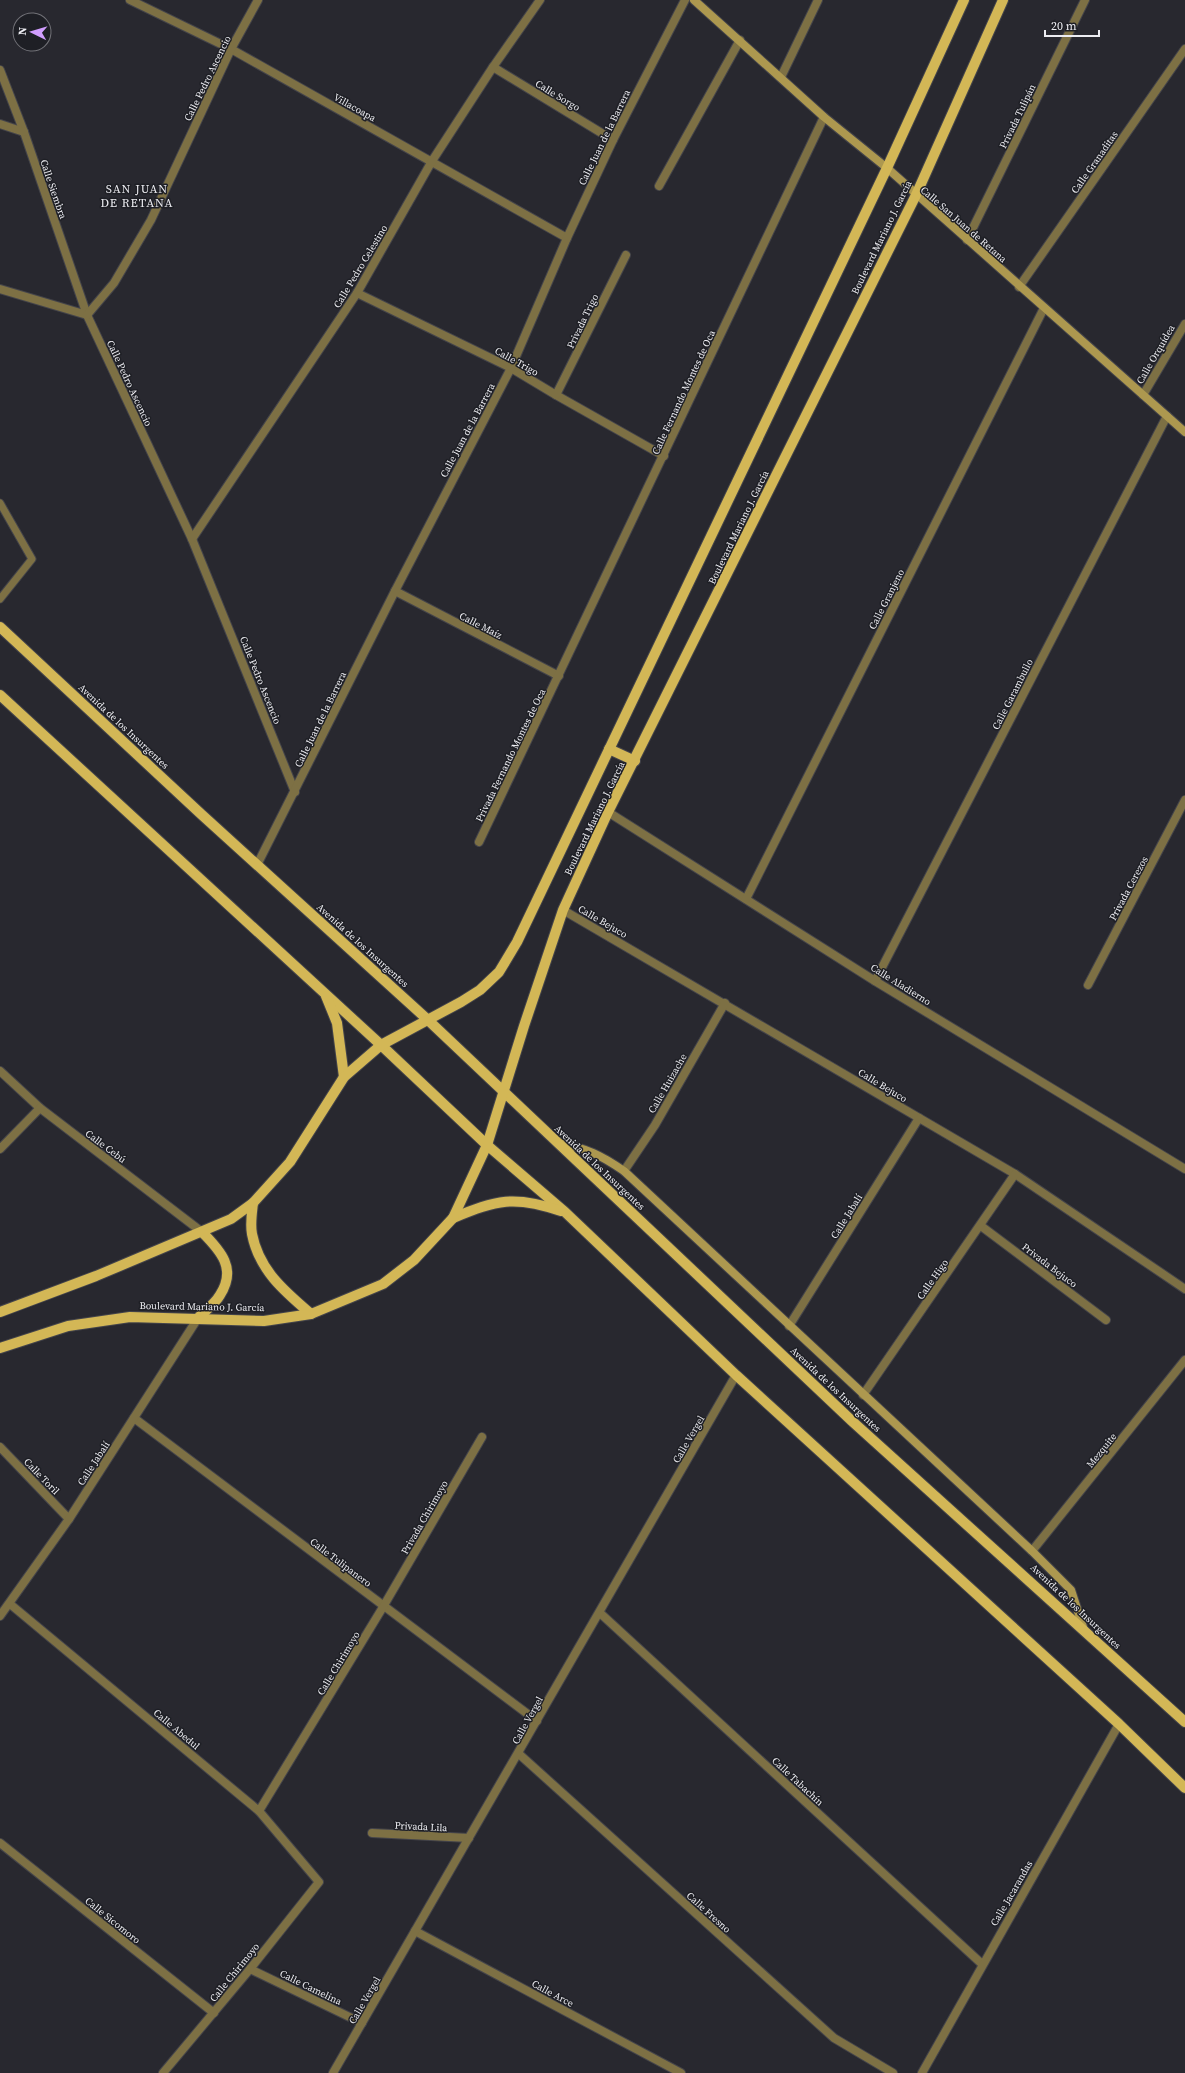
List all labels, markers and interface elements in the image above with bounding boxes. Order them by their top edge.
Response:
north arrow [12,12,52,52]
scale bar [1045,12,1099,38]
text: 20 m [1051,18,1077,34]
text: N [15,27,30,36]
street label: Calle Pedro Ascencio [181,33,234,123]
street label: Calle Sorgo [533,77,583,114]
street label: Privada Tulipán [996,82,1039,151]
street label: Calle Juan de la Barrera [576,86,634,187]
street label: Villacoapa [331,90,379,125]
street label: Calle Granaditas [1068,129,1121,196]
street label: Calle Siembra [37,158,70,221]
street label: Boulevard Mariano J. García [848,177,915,296]
district label: SAN JUAN DE RETANA [101,181,173,211]
street label: Calle San Juan de Retana [918,183,1010,266]
street label: Calle Pedro Celestino [330,222,391,310]
street label: Privada Trigo [564,291,601,351]
street label: Calle Orquídea [1133,322,1178,386]
street label: Calle Fernando Montes de Oca [649,327,718,456]
street label: Calle Pedro Ascencio [104,338,155,429]
street label: Calle Trigo [493,344,541,379]
street label: Calle Juan de la Barrera [437,380,498,480]
street label: Boulevard Mariano J. García [705,467,772,586]
street label: Calle Granjeno [866,566,908,632]
street label: Calle Maíz [457,609,505,642]
street label: Calle Pedro Ascencio [237,634,284,726]
street label: Calle Garambullo [989,656,1036,732]
street label: Calle Juan de la Barrera [292,668,350,769]
street label: Avenida de los Insurgentes [76,681,172,772]
street label: Privada Fernando Montes de Oca [472,686,549,824]
street label: Boulevard Mariano J. García [561,758,628,877]
street label: Privada Cerezos [1106,854,1151,923]
street label: Avenida de los Insurgentes [314,901,411,990]
street label: Calle Bejuco [576,902,630,941]
street label: Calle Aladierno [868,961,934,1008]
street label: Calle Huizache [645,1051,690,1115]
street label: Calle Bejuco [856,1066,910,1105]
street label: Avenida de los Insurgentes [552,1122,648,1213]
street label: Calle Cebú [83,1127,129,1166]
street label: Calle Jabalí [828,1192,865,1241]
street label: Privada Bejuco [1019,1240,1080,1291]
street label: Calle Higo [914,1256,951,1302]
street label: Boulevard Mariano J. García [139,1299,266,1314]
street label: Avenida de los Insurgentes [788,1344,884,1435]
street label: Calle Vergel [670,1413,707,1465]
street label: Mezquite [1083,1430,1119,1470]
street label: Calle Jabalí [74,1439,113,1488]
street label: Calle Toril [21,1455,62,1497]
street label: Privada Chirimoyo [398,1478,451,1557]
street label: Calle Tulipanero [307,1535,374,1590]
street label: Avenida de los Insurgentes [1028,1561,1124,1652]
street label: Calle Chirimoyo [314,1629,363,1698]
street label: Calle Vergel [509,1694,546,1746]
street label: Calle Abedul [151,1706,203,1753]
street label: Calle Tabachín [769,1754,826,1809]
street label: Privada Lila [394,1819,449,1834]
street label: Calle Jacarandas [987,1858,1035,1928]
street label: Calle Fresno [684,1889,734,1936]
street label: Calle Sicomoro [82,1894,143,1947]
street label: Calle Chirimoyo [207,1940,262,2004]
street label: Calle Camelina [278,1967,345,2008]
street label: Calle Vergel [346,1974,383,2026]
street label: Calle Arce [530,1977,576,2010]

